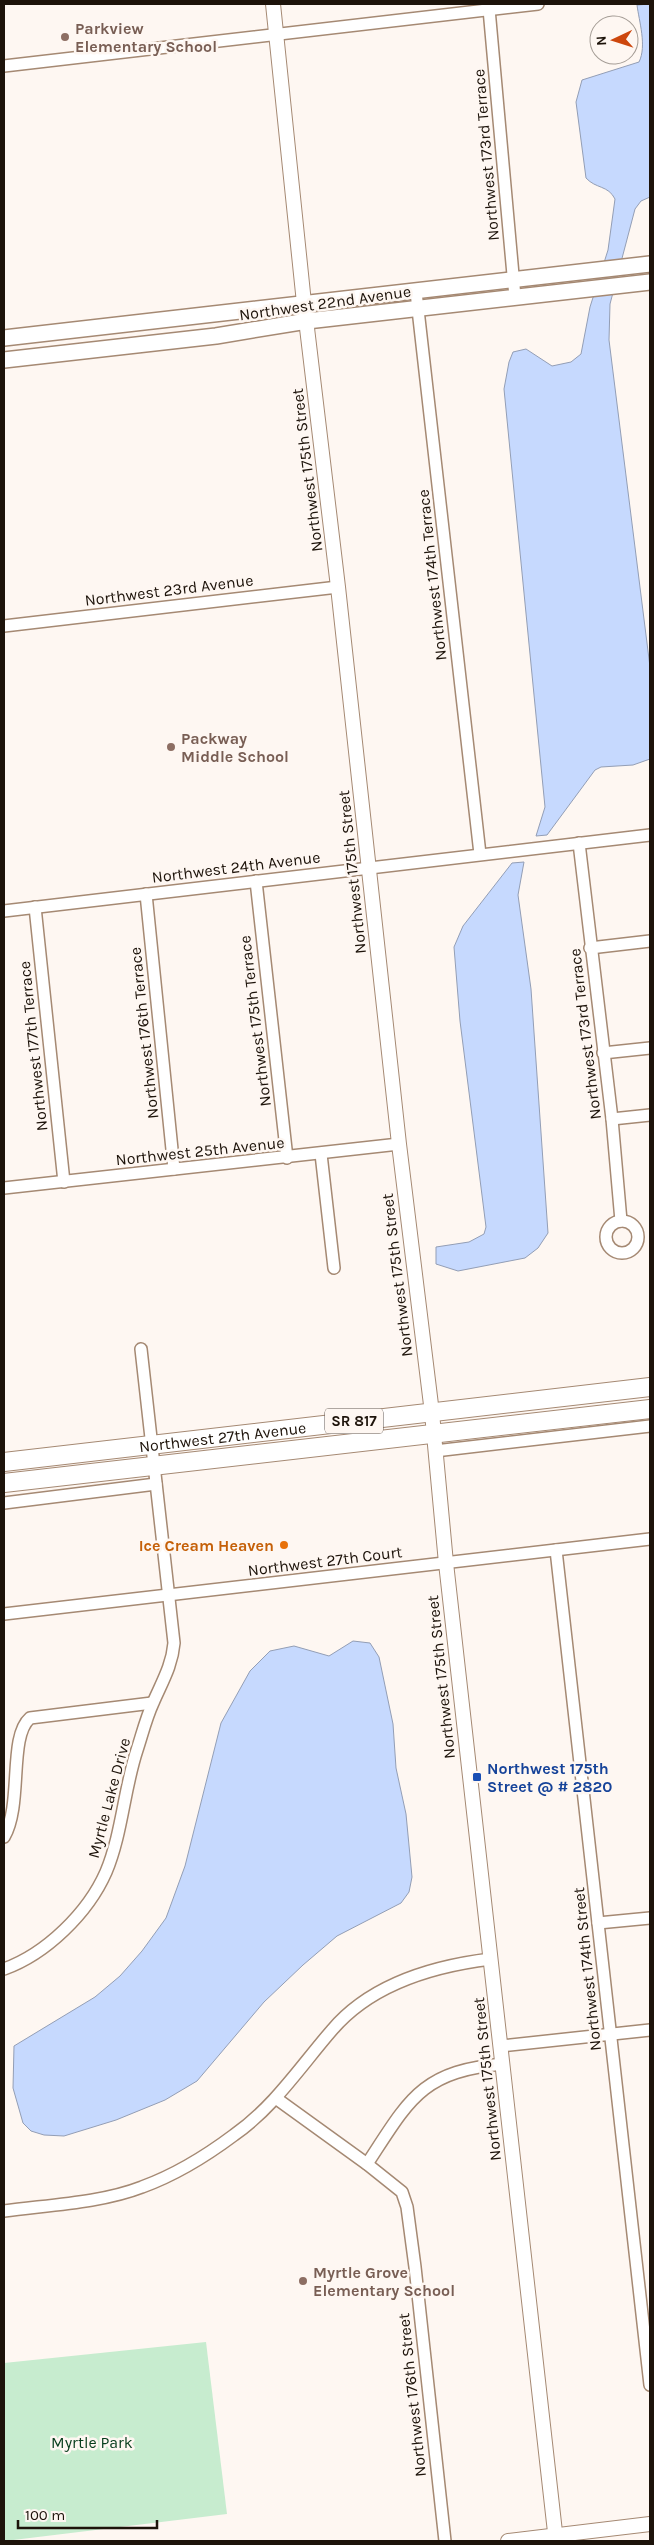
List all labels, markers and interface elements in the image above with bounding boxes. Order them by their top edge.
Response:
north arrow [589,15,639,65]
place label: Parkview Elementary School [75,19,217,56]
marker: Parkview Elementary School [59,31,71,43]
text: N [593,35,610,46]
street label: Northwest 173rd Terrace [469,68,503,242]
street label: Northwest 22nd Avenue [238,282,412,324]
street label: Northwest 175th Street [288,387,326,553]
street label: Northwest 174th Terrace [414,488,450,662]
street label: Northwest 23rd Avenue [84,570,254,610]
place label: Packway Middle School [181,729,289,766]
marker: Packway Middle School [165,741,177,753]
street label: Northwest 175th Street [334,789,370,955]
street label: Northwest 24th Avenue [151,847,321,887]
street label: Northwest 175th Terrace [235,934,275,1108]
street label: Northwest 176th Terrace [126,946,162,1120]
street label: Northwest 173rd Terrace [565,947,605,1121]
street label: Northwest 177th Terrace [15,960,51,1132]
street label: Northwest 25th Avenue [115,1133,285,1169]
street label: Northwest 175th Street [378,1192,416,1358]
road number: SR 817 [325,1408,383,1434]
street label: Northwest 27th Avenue [138,1417,307,1456]
place label: Ice Cream Heaven [139,1536,274,1555]
marker: Ice Cream Heaven [278,1539,290,1551]
street label: Northwest 27th Court [247,1542,403,1580]
street label: Northwest 175th Street [423,1594,459,1760]
street label: Myrtle Lake Drive [84,1736,134,1860]
place label: Northwest 175th Street @ # 2820 [487,1759,612,1796]
marker: Northwest 175th Street @ # 2820 [471,1771,483,1783]
street label: Northwest 174th Street [569,1886,605,2052]
street label: Northwest 175th Street [469,1996,505,2162]
place label: Myrtle Grove Elementary School [313,2263,455,2300]
marker: Myrtle Grove Elementary School [297,2275,309,2287]
street label: Northwest 176th Street [394,2312,430,2478]
park label: Myrtle Park [51,2433,133,2452]
scale bar [18,2498,156,2530]
text: 100 m [25,2506,65,2524]

